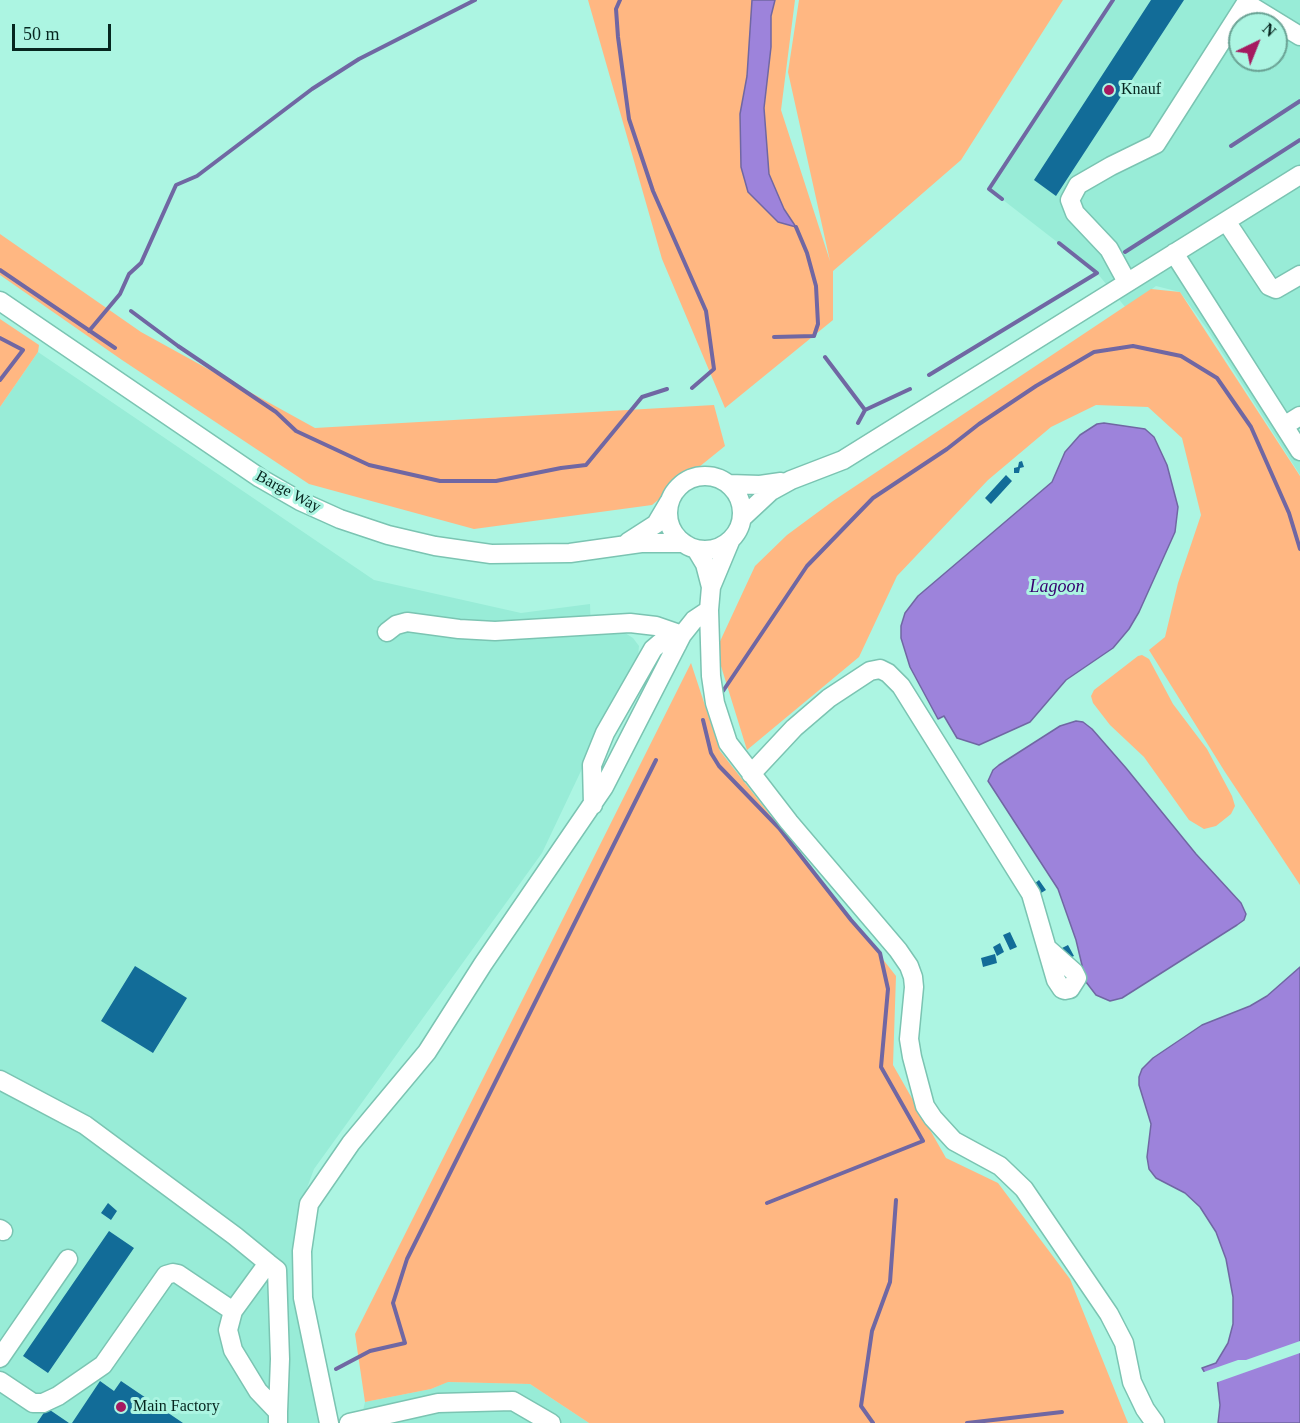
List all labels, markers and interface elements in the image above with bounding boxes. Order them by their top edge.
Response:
scale bar [15,12,114,50]
north arrow [1228,12,1288,72]
text: N [1259,20,1279,40]
text: 50 m [23,24,60,44]
place label: Knauf [1121,80,1161,100]
marker: Knauf [1102,83,1116,97]
street label: Barge Way [252,467,324,517]
water label: Lagoon [1029,576,1085,598]
place label: Main Factory [133,1397,220,1417]
marker: Main Factory [114,1400,128,1414]

